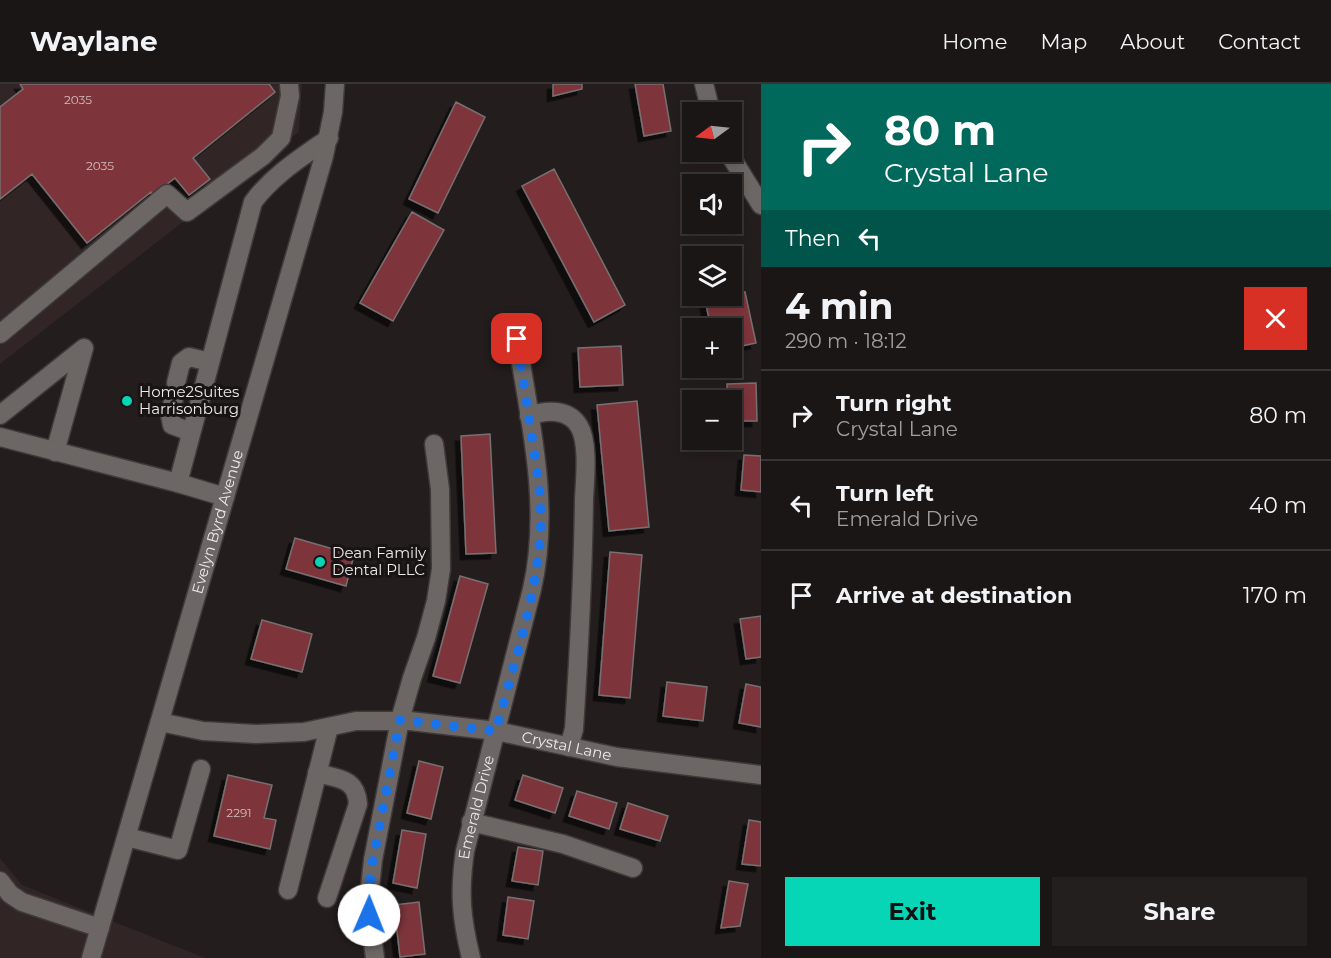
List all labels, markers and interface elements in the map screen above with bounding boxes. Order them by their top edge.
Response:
text: Waylane [30,24,158,58]
text: Home [942,29,1007,54]
text: Map [1040,29,1087,54]
text: About [1120,29,1185,54]
text: Contact [1218,29,1301,54]
house number: 2035 [64,92,92,107]
north arrow [682,102,742,162]
map controls [682,102,742,450]
text: 80 m [884,104,996,156]
icon: right [785,108,863,186]
text: Crystal Lane [884,156,1049,189]
house number: 2035 [86,158,114,173]
button: sound [682,174,742,234]
icon: left [853,222,886,255]
text: Then [785,225,841,252]
button: layers [682,246,742,306]
text: 4 min [785,284,893,328]
button: close [1244,287,1307,350]
pin [491,313,542,364]
button: + [682,318,742,378]
icon: arrive [500,322,533,355]
text: 290 m · 18:12 [785,329,907,353]
place label: Home2Suites Harrisonburg [139,382,239,418]
button: − [682,390,742,450]
text: Turn right [836,390,951,417]
marker: Home2Suites Harrisonburg [120,394,134,408]
icon: right [785,399,818,432]
text: 80 m [1249,402,1307,429]
text: Crystal Lane [836,417,958,441]
street label: Evelyn Byrd Avenue [187,448,247,596]
text: Turn left [836,480,934,507]
icon: left [785,489,818,522]
text: 40 m [1249,492,1307,519]
text: Emerald Drive [836,507,978,531]
place label: Dean Family Dental PLLC [332,543,427,579]
marker: Dean Family Dental PLLC [313,555,327,569]
icon: arrive [785,579,818,612]
text: Arrive at destination [836,582,1072,609]
text: 170 m [1243,582,1307,609]
street label: Crystal Lane [520,727,613,765]
street label: Emerald Drive [454,753,498,861]
house number: 2291 [226,805,252,820]
button: Exit [785,877,1040,946]
button: Share [1052,877,1307,946]
position arrow [337,883,401,947]

